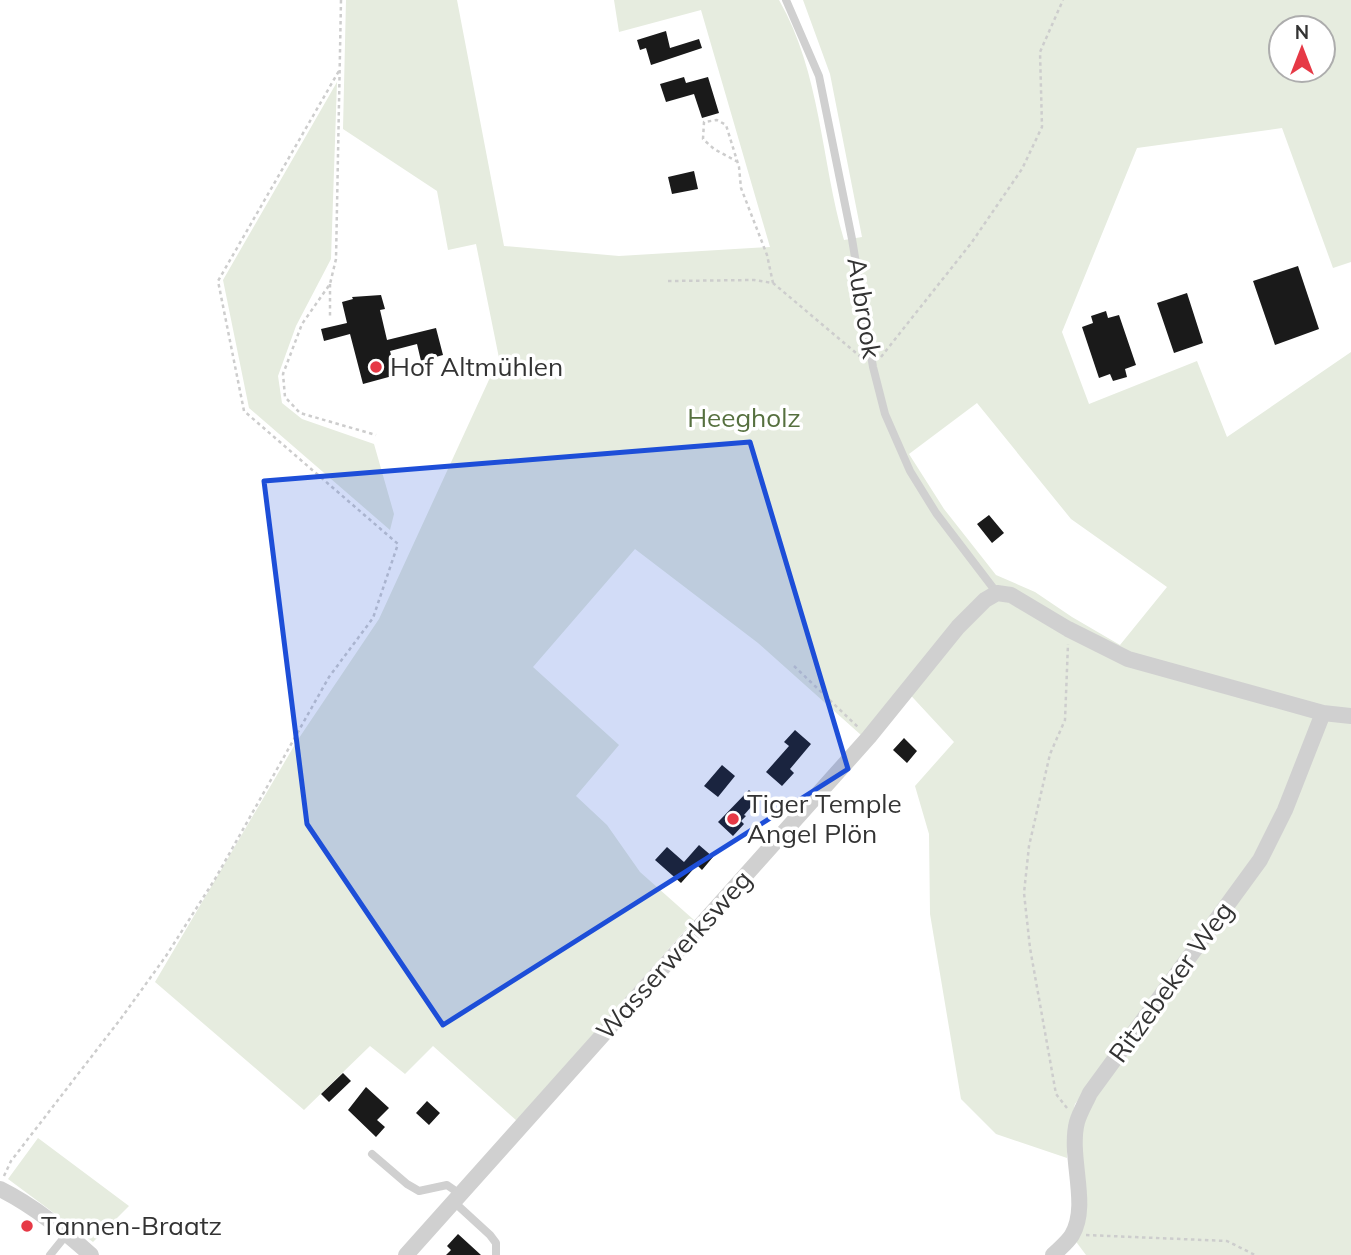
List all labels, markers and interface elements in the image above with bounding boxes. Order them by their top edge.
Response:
north arrow [1267,14,1337,84]
text: N [1295,20,1309,44]
street label: Aubrook [840,255,889,362]
place label: Hof Altmühlen [390,350,563,383]
marker: Hof Altmühlen [368,359,384,375]
park label: Heegholz [687,401,801,434]
place label: Tiger Temple Angel Plön [747,787,902,850]
marker: Tiger Temple Angel Plön [725,811,741,827]
street label: Wasserwerksweg [589,863,759,1046]
street label: Ritzebeker Weg [1101,895,1240,1069]
place label: Tannen-Braatz [41,1209,222,1242]
marker: Tannen-Braatz [19,1218,35,1234]

